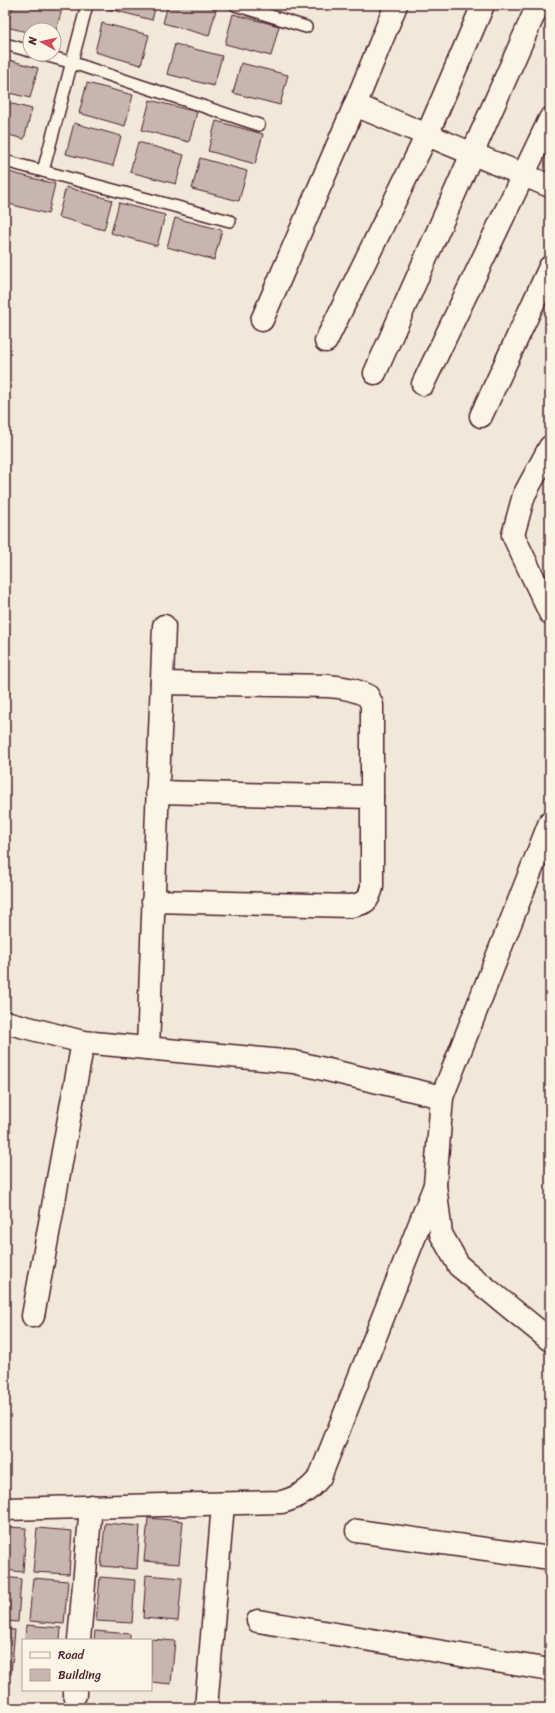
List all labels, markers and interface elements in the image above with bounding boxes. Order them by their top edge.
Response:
north arrow [22,22,62,62]
text: N [23,35,43,47]
legend [22,1639,152,1691]
text: Road [58,1644,85,1666]
text: Building [58,1664,101,1686]

